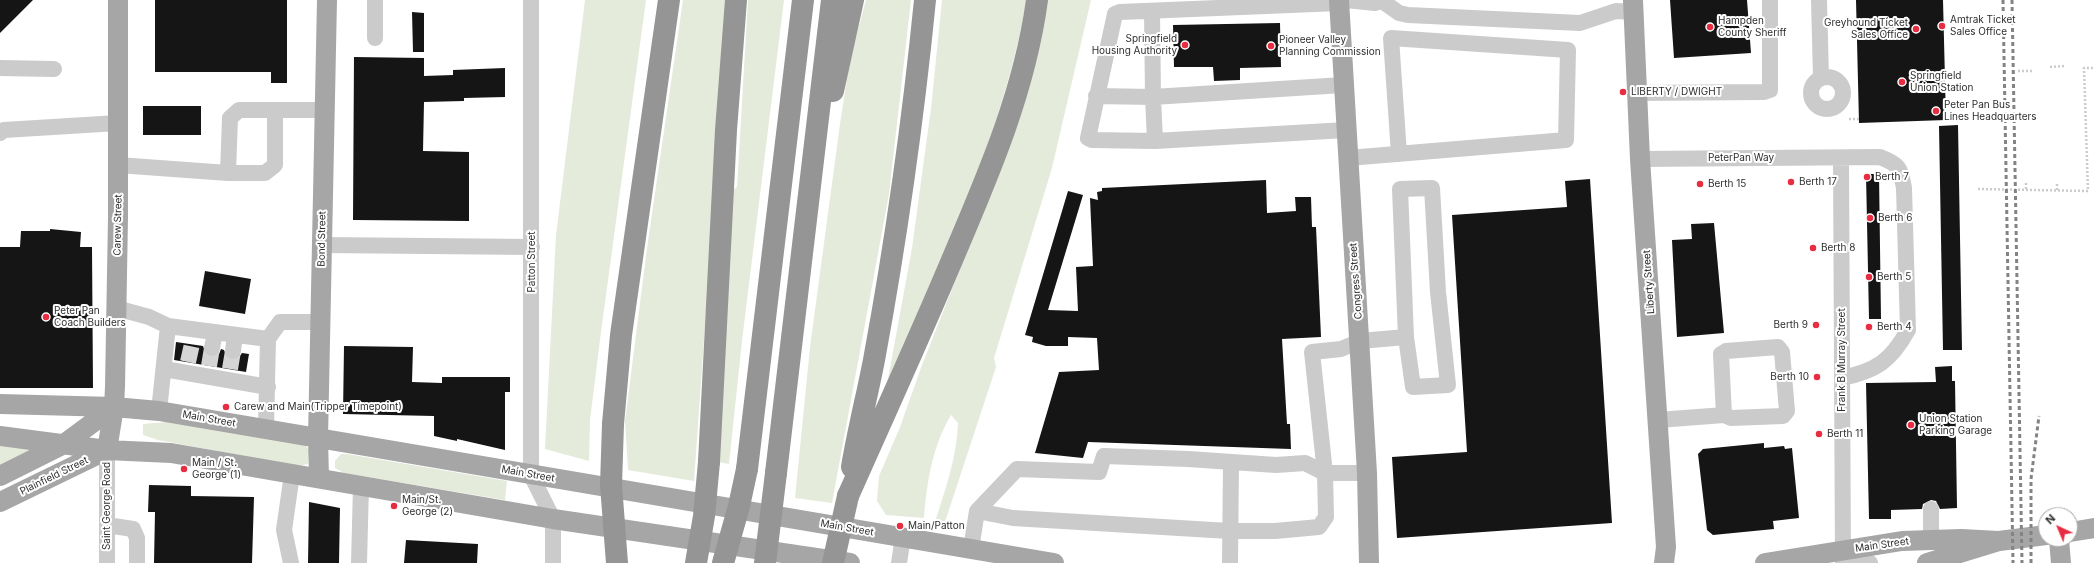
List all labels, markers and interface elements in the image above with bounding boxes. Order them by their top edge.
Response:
place label: Amtrak Ticket Sales Office [1950,14,2016,38]
place label: Hampden County Sheriff [1718,15,1787,38]
place label: Greyhound Ticket Sales Office [1824,17,1908,40]
marker: Amtrak Ticket Sales Office [1937,21,1947,31]
marker: Hampden County Sheriff [1705,22,1715,32]
marker: Greyhound Ticket Sales Office [1911,24,1921,34]
place label: Springfield Housing Authority [1092,33,1177,56]
place label: Pioneer Valley Planning Commission [1279,34,1381,58]
marker: Springfield Housing Authority [1180,40,1190,50]
marker: Pioneer Valley Planning Commission [1266,41,1276,51]
place label: Springfield Union Station [1910,70,1973,94]
marker: Springfield Union Station [1897,77,1907,87]
place label: LIBERTY / DWIGHT [1631,86,1722,98]
marker: LIBERTY / DWIGHT [1618,87,1628,97]
place label: Peter Pan Bus Lines Headquarters [1944,99,2037,122]
marker: Peter Pan Bus Lines Headquarters [1931,106,1941,116]
street label: PeterPan Way [1708,152,1774,164]
place label: Berth 7 [1875,171,1909,183]
marker: Berth 7 [1862,172,1872,182]
place label: Berth 17 [1799,176,1837,188]
marker: Berth 17 [1786,177,1796,187]
place label: Berth 15 [1708,178,1746,190]
marker: Berth 15 [1695,179,1705,189]
street label: Carew Street [111,194,125,256]
street label: Bond Street [316,211,328,267]
place label: Berth 6 [1878,212,1912,224]
marker: Berth 6 [1865,213,1875,223]
street label: Patton Street [526,231,538,293]
street label: Congress Street [1347,242,1365,320]
place label: Berth 8 [1821,242,1855,254]
marker: Berth 8 [1808,243,1818,253]
street label: Liberty Street [1641,250,1657,314]
place label: Berth 5 [1877,271,1911,283]
marker: Berth 5 [1864,272,1874,282]
place label: Peter Pan Coach Builders [54,305,126,328]
street label: Frank B Murray Street [1836,308,1848,412]
marker: Peter Pan Coach Builders [41,312,51,322]
place label: Berth 9 [1774,319,1808,331]
marker: Berth 9 [1811,320,1821,330]
place label: Berth 4 [1877,321,1912,333]
marker: Berth 4 [1864,322,1874,332]
place label: Berth 10 [1770,371,1809,383]
marker: Berth 10 [1812,372,1822,382]
place label: Carew and Main(Tripper Timepoint) [234,401,402,413]
marker: Carew and Main(Tripper Timepoint) [221,402,231,412]
street label: Main Street [181,408,237,430]
place label: Union Station Parking Garage [1919,413,1992,436]
marker: Union Station Parking Garage [1906,420,1916,430]
place label: Berth 11 [1827,428,1863,440]
marker: Berth 11 [1814,429,1824,439]
street label: Plainfield Street [18,454,90,498]
place label: Main / St. George (1) [192,457,241,480]
street label: Saint George Road [101,462,113,550]
street label: Main Street [500,463,556,485]
marker: Main / St. George (1) [179,464,189,474]
place label: Main/St. George (2) [402,494,453,518]
marker: Main/St. George (2) [389,501,399,511]
north arrow [2038,507,2078,547]
text: N [2042,511,2058,527]
street label: Main Street [819,517,875,539]
place label: Main/Patton [908,520,965,532]
marker: Main/Patton [895,521,905,531]
street label: Main Street [1854,535,1910,555]

